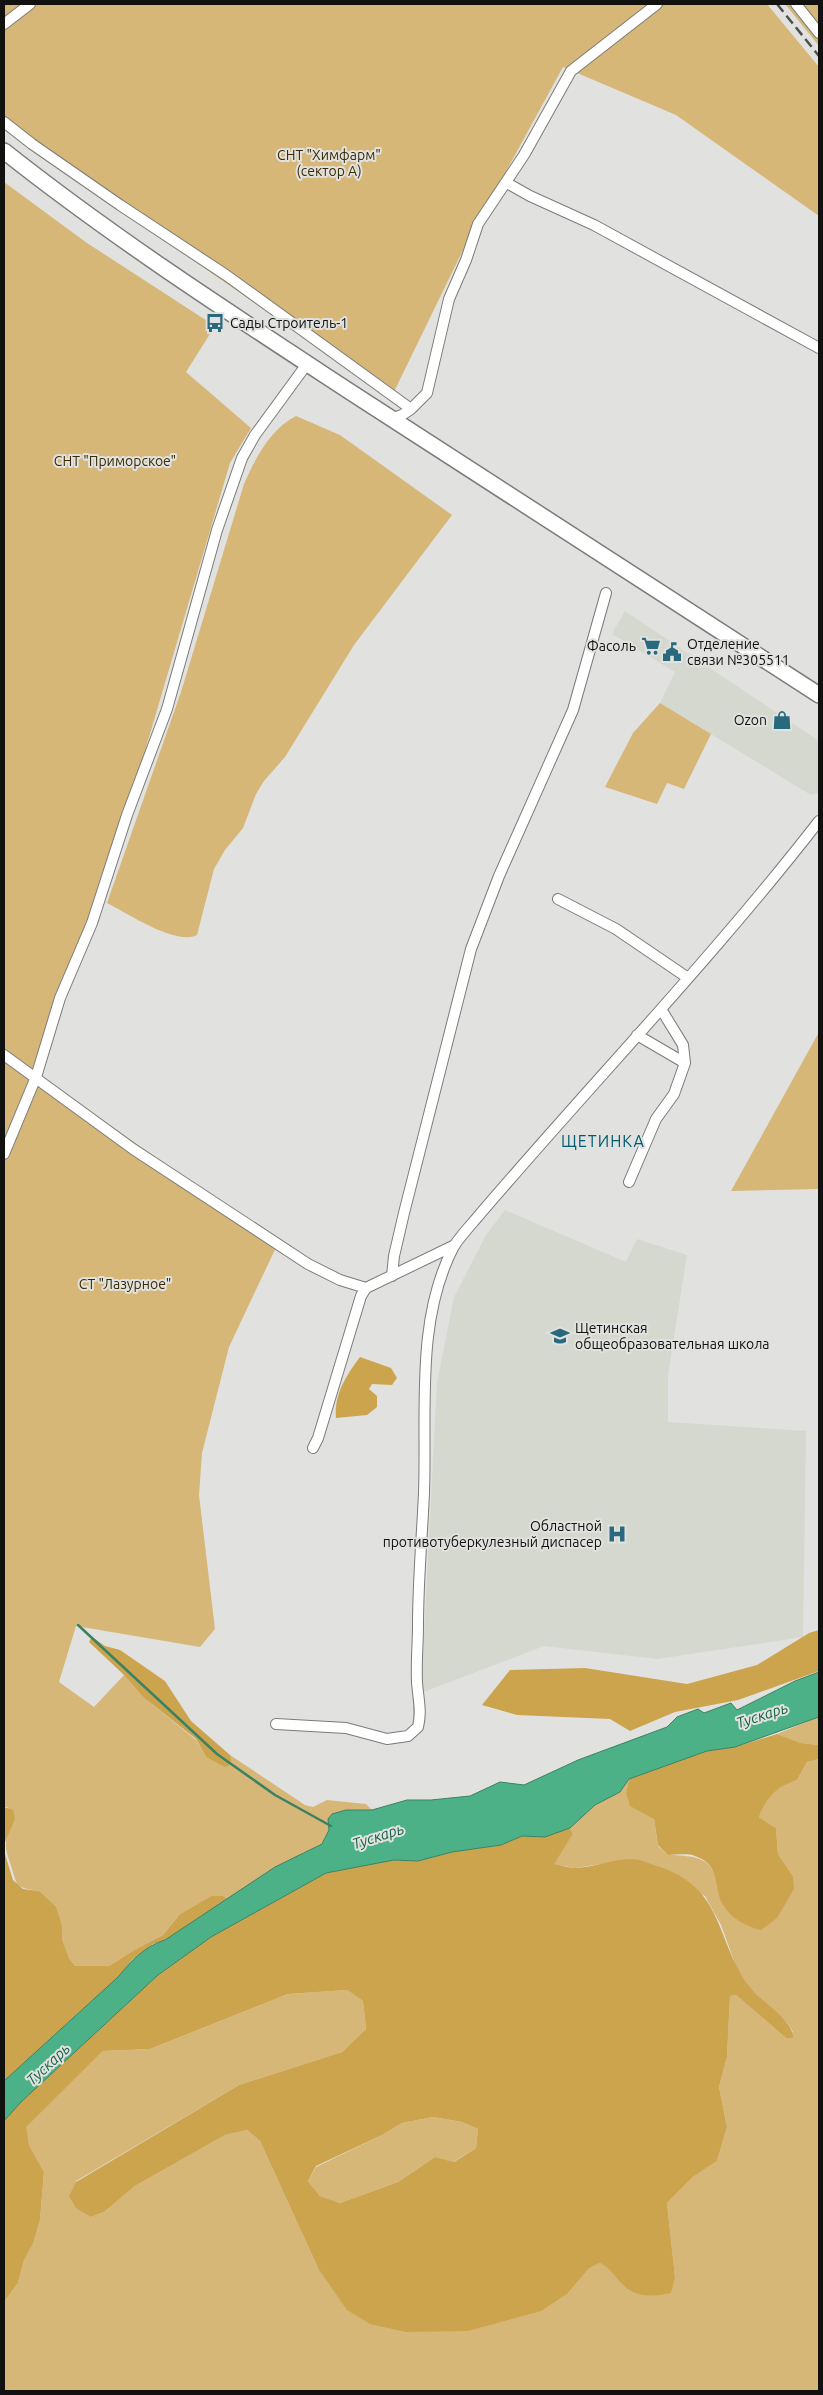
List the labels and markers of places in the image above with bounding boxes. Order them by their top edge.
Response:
bus stop icon: Сады Строитель-1 [204,312,226,334]
place label: Сады Строитель-1 [230,315,348,331]
supermarket icon: Фасоль [640,635,662,657]
place label: Отделение связи №305511 [687,636,790,668]
place label: Фасоль [587,638,636,654]
public building icon: Отделение связи №305511 [661,641,683,663]
shop icon: Ozon [771,709,793,731]
place label: Ozon [734,712,767,728]
place label: Щетинская общеобразовательная школа [575,1320,770,1352]
school or university icon: Щетинская общеобразовательная школа [549,1325,571,1347]
place label: Областной противотуберкулезный диспасер [383,1518,602,1550]
hospital icon: Областной противотуберкулезный диспасер [606,1523,628,1545]

